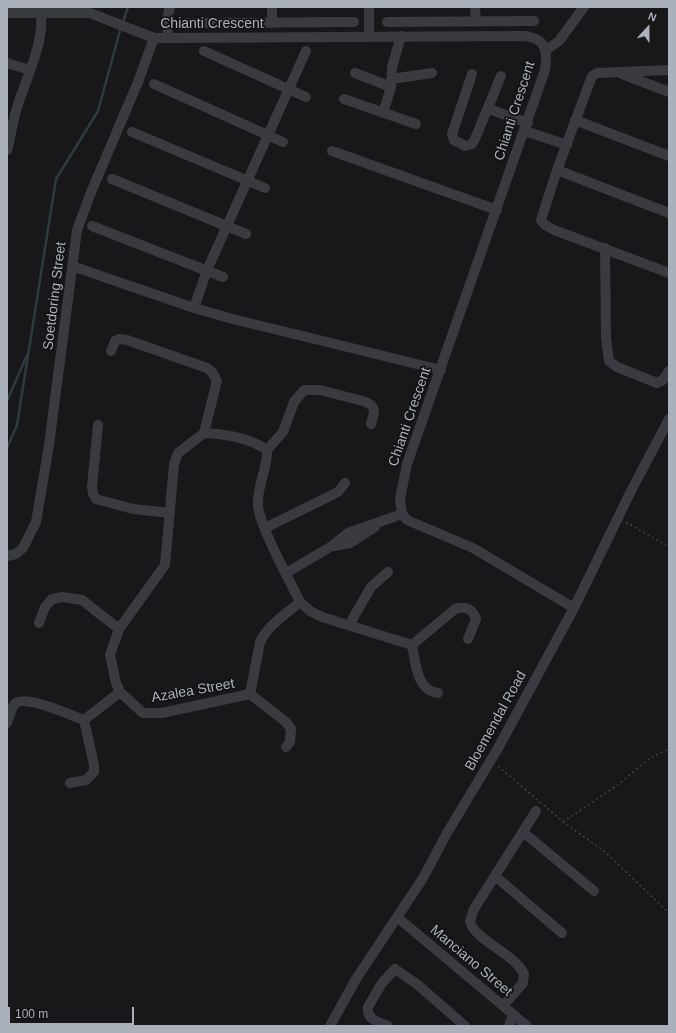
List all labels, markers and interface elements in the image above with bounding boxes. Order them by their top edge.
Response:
north arrow [628,8,668,48]
text: N [646,10,658,24]
street label: Chianti Crescent [160,16,264,32]
street label: Chianti Crescent [491,59,539,163]
street label: Soetdoring Street [40,241,70,351]
street label: Chianti Crescent [385,365,435,469]
street label: Bloemendal Road [462,668,530,774]
street label: Azalea Street [150,675,236,707]
street label: Manciano Street [427,922,515,1000]
scale bar [10,999,136,1025]
text: 100 m [15,1007,48,1021]

